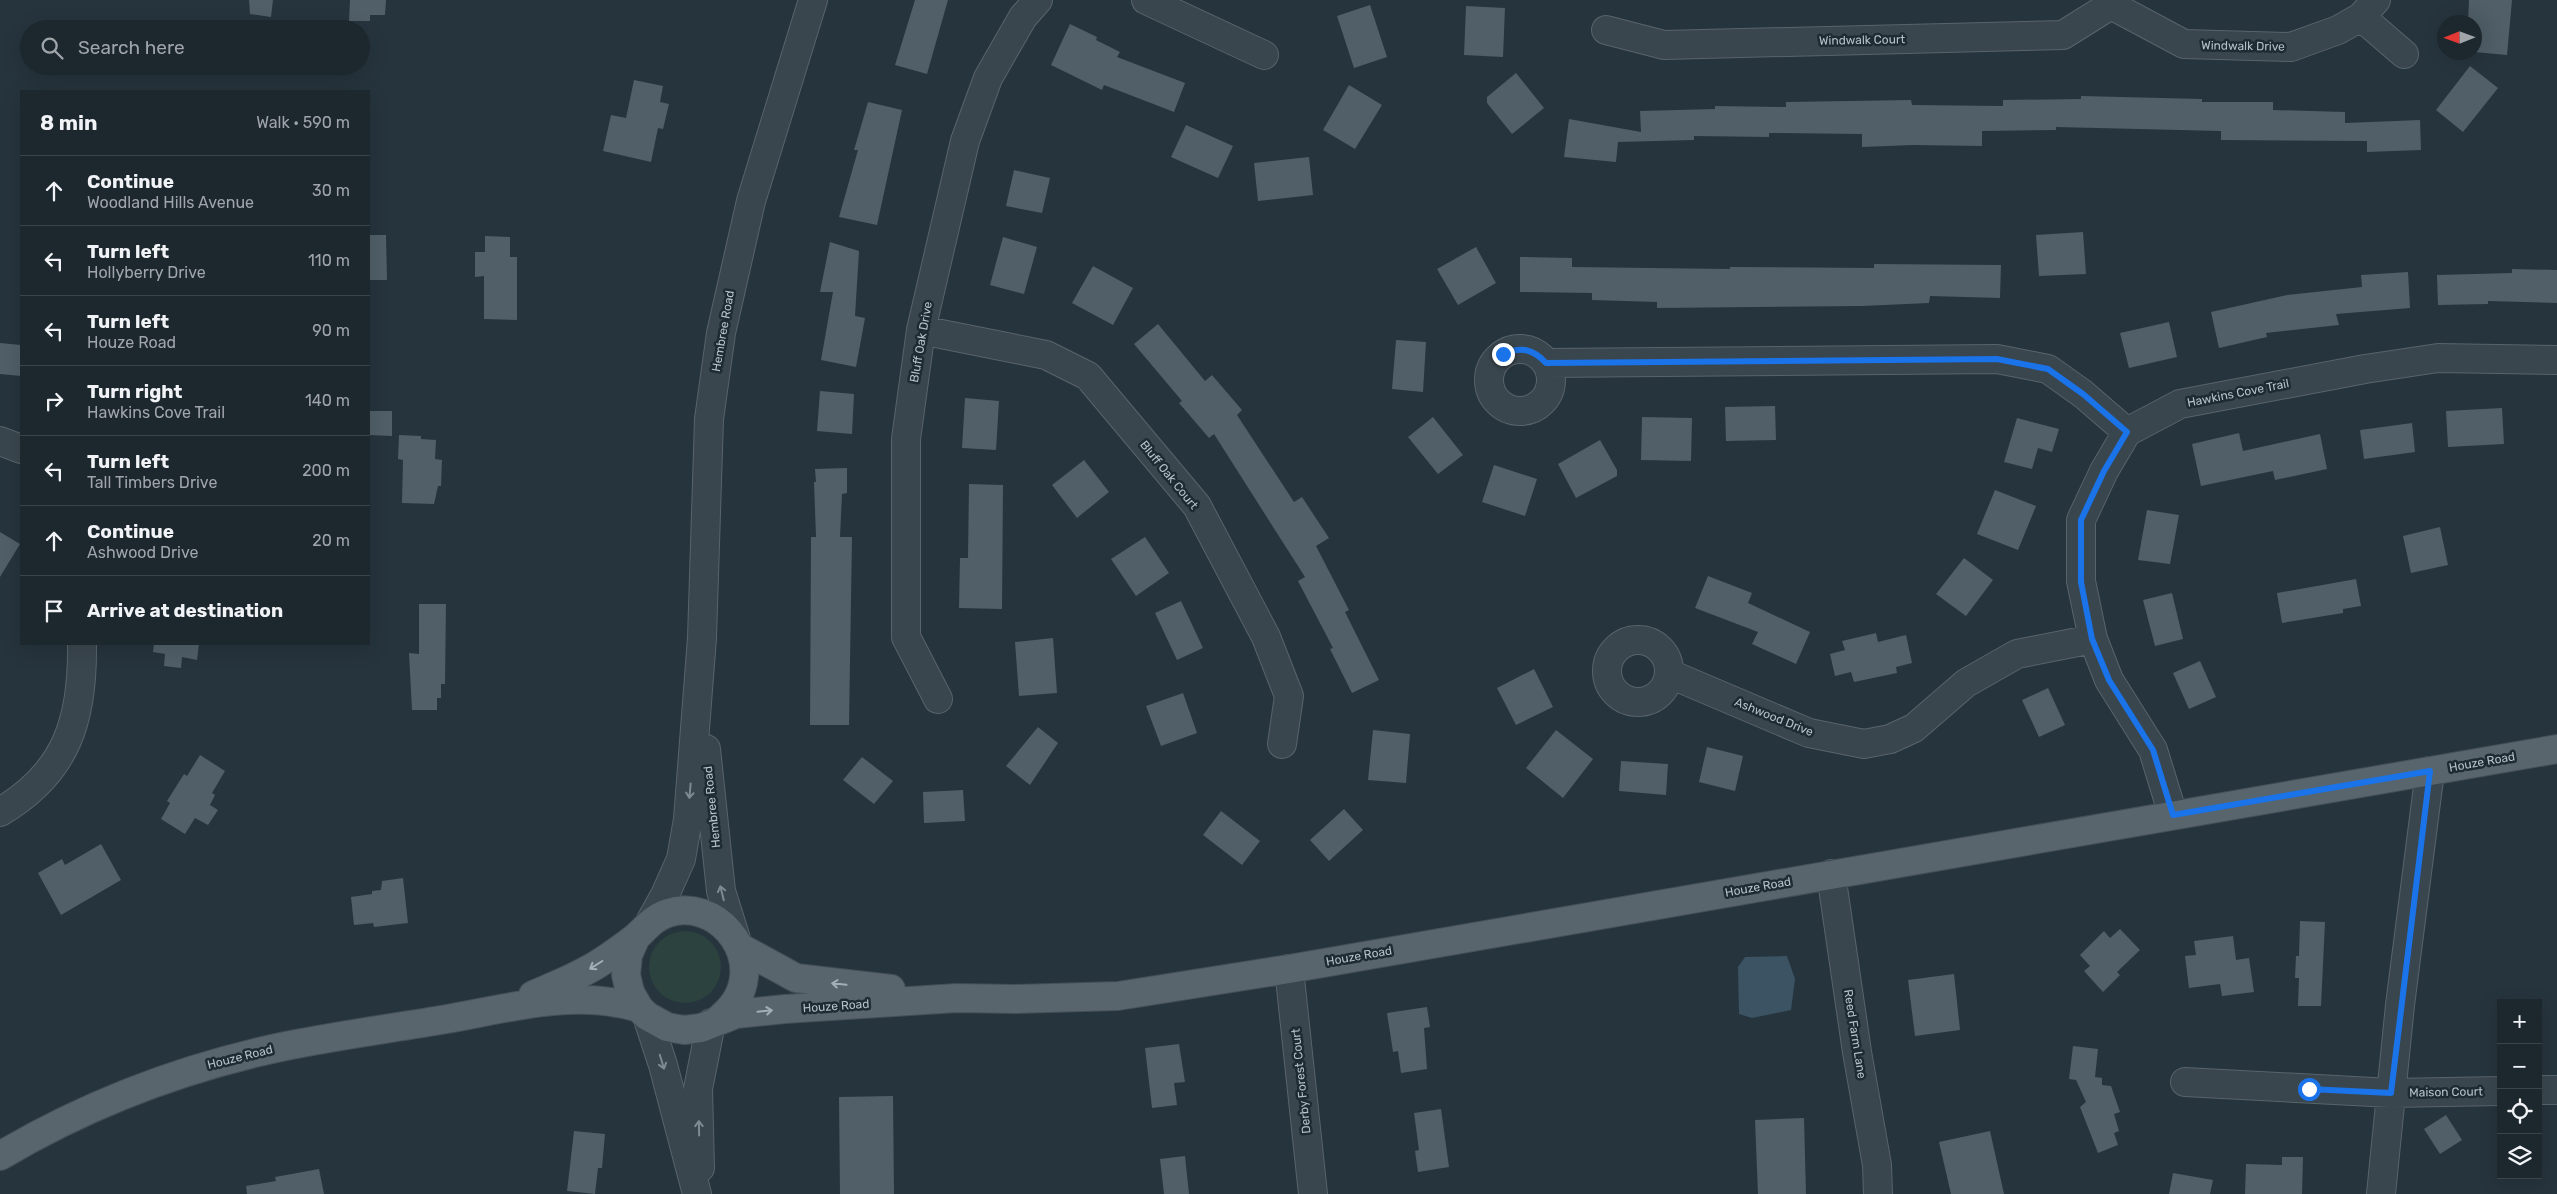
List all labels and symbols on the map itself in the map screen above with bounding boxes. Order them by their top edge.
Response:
north arrow [2437,15,2482,60]
street label: Windwalk Court [1819,32,1906,48]
street label: Windwalk Drive [2201,38,2285,54]
street label: Hembree Road [709,289,737,373]
street label: Bluff Oak Drive [907,300,935,383]
route end [1492,343,1515,366]
street label: Hawkins Cove Trail [2186,376,2290,410]
street label: Bluff Oak Court [1137,438,1201,512]
street label: Ashwood Drive [1733,695,1816,739]
street label: Houze Road [2448,749,2516,775]
street label: Hembree Road [701,765,723,849]
one-way arrow [685,783,695,799]
street label: Houze Road [1724,874,1792,900]
one-way arrow [717,885,726,901]
street label: Houze Road [1325,943,1393,969]
one-way arrow [590,961,604,971]
one-way arrow [831,979,847,989]
street label: Reed Farm Lane [1841,988,1869,1080]
street label: Houze Road [802,997,870,1015]
one-way arrow [756,1006,772,1016]
street label: Derby Forest Court [1288,1027,1313,1134]
street label: Houze Road [206,1042,274,1072]
one-way arrow [657,1054,667,1070]
route start [2298,1078,2321,1101]
street label: Maison Court [2409,1084,2483,1100]
one-way arrow [695,1120,704,1136]

